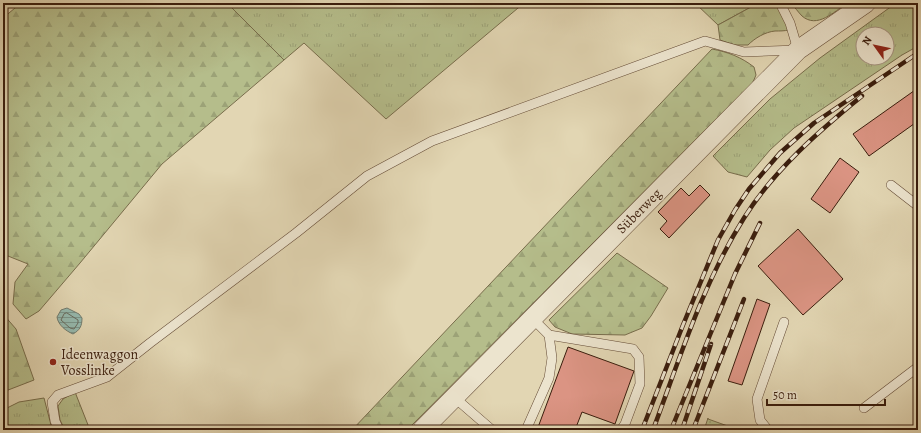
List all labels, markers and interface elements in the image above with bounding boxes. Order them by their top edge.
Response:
north arrow [855,26,895,66]
text: N [859,33,876,48]
street label: Süberweg [612,184,666,238]
place label: Ideenwaggon Vosslinke [60,345,138,380]
marker: Ideenwaggon Vosslinke [48,357,58,367]
scale bar [767,381,885,407]
text: 50 m [773,387,797,403]

